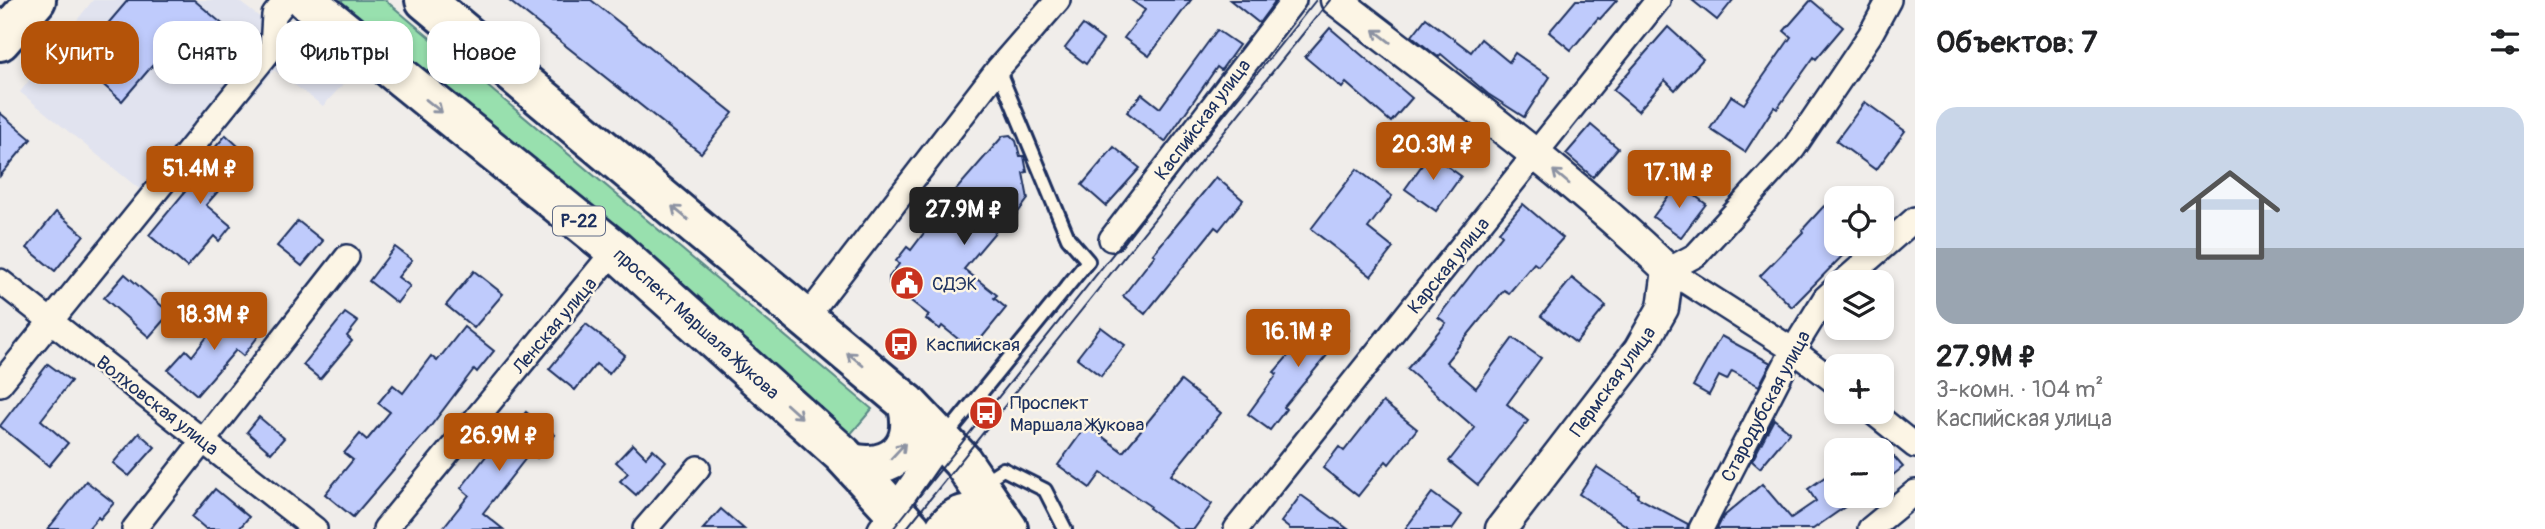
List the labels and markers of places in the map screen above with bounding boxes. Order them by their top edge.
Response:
pin: 20.3M ₽ [1368,122,1498,182]
pin: 51.4M ₽ [135,146,265,206]
pin: 17.1M ₽ [1614,150,1744,210]
pin: 27.9M ₽ [899,188,1029,247]
public building icon: СДЭК [888,264,926,302]
place label: СДЭК [932,272,977,296]
pin: 18.3M ₽ [149,292,279,352]
pin: 16.1M ₽ [1233,310,1363,369]
bus stop icon: Каспийская [882,325,920,363]
place label: Каспийская [926,333,1020,357]
place label: Проспект Маршала Жукова [1010,391,1145,437]
bus stop icon: Проспект Маршала Жукова [967,394,1005,432]
pin: 26.9M ₽ [434,414,564,473]

